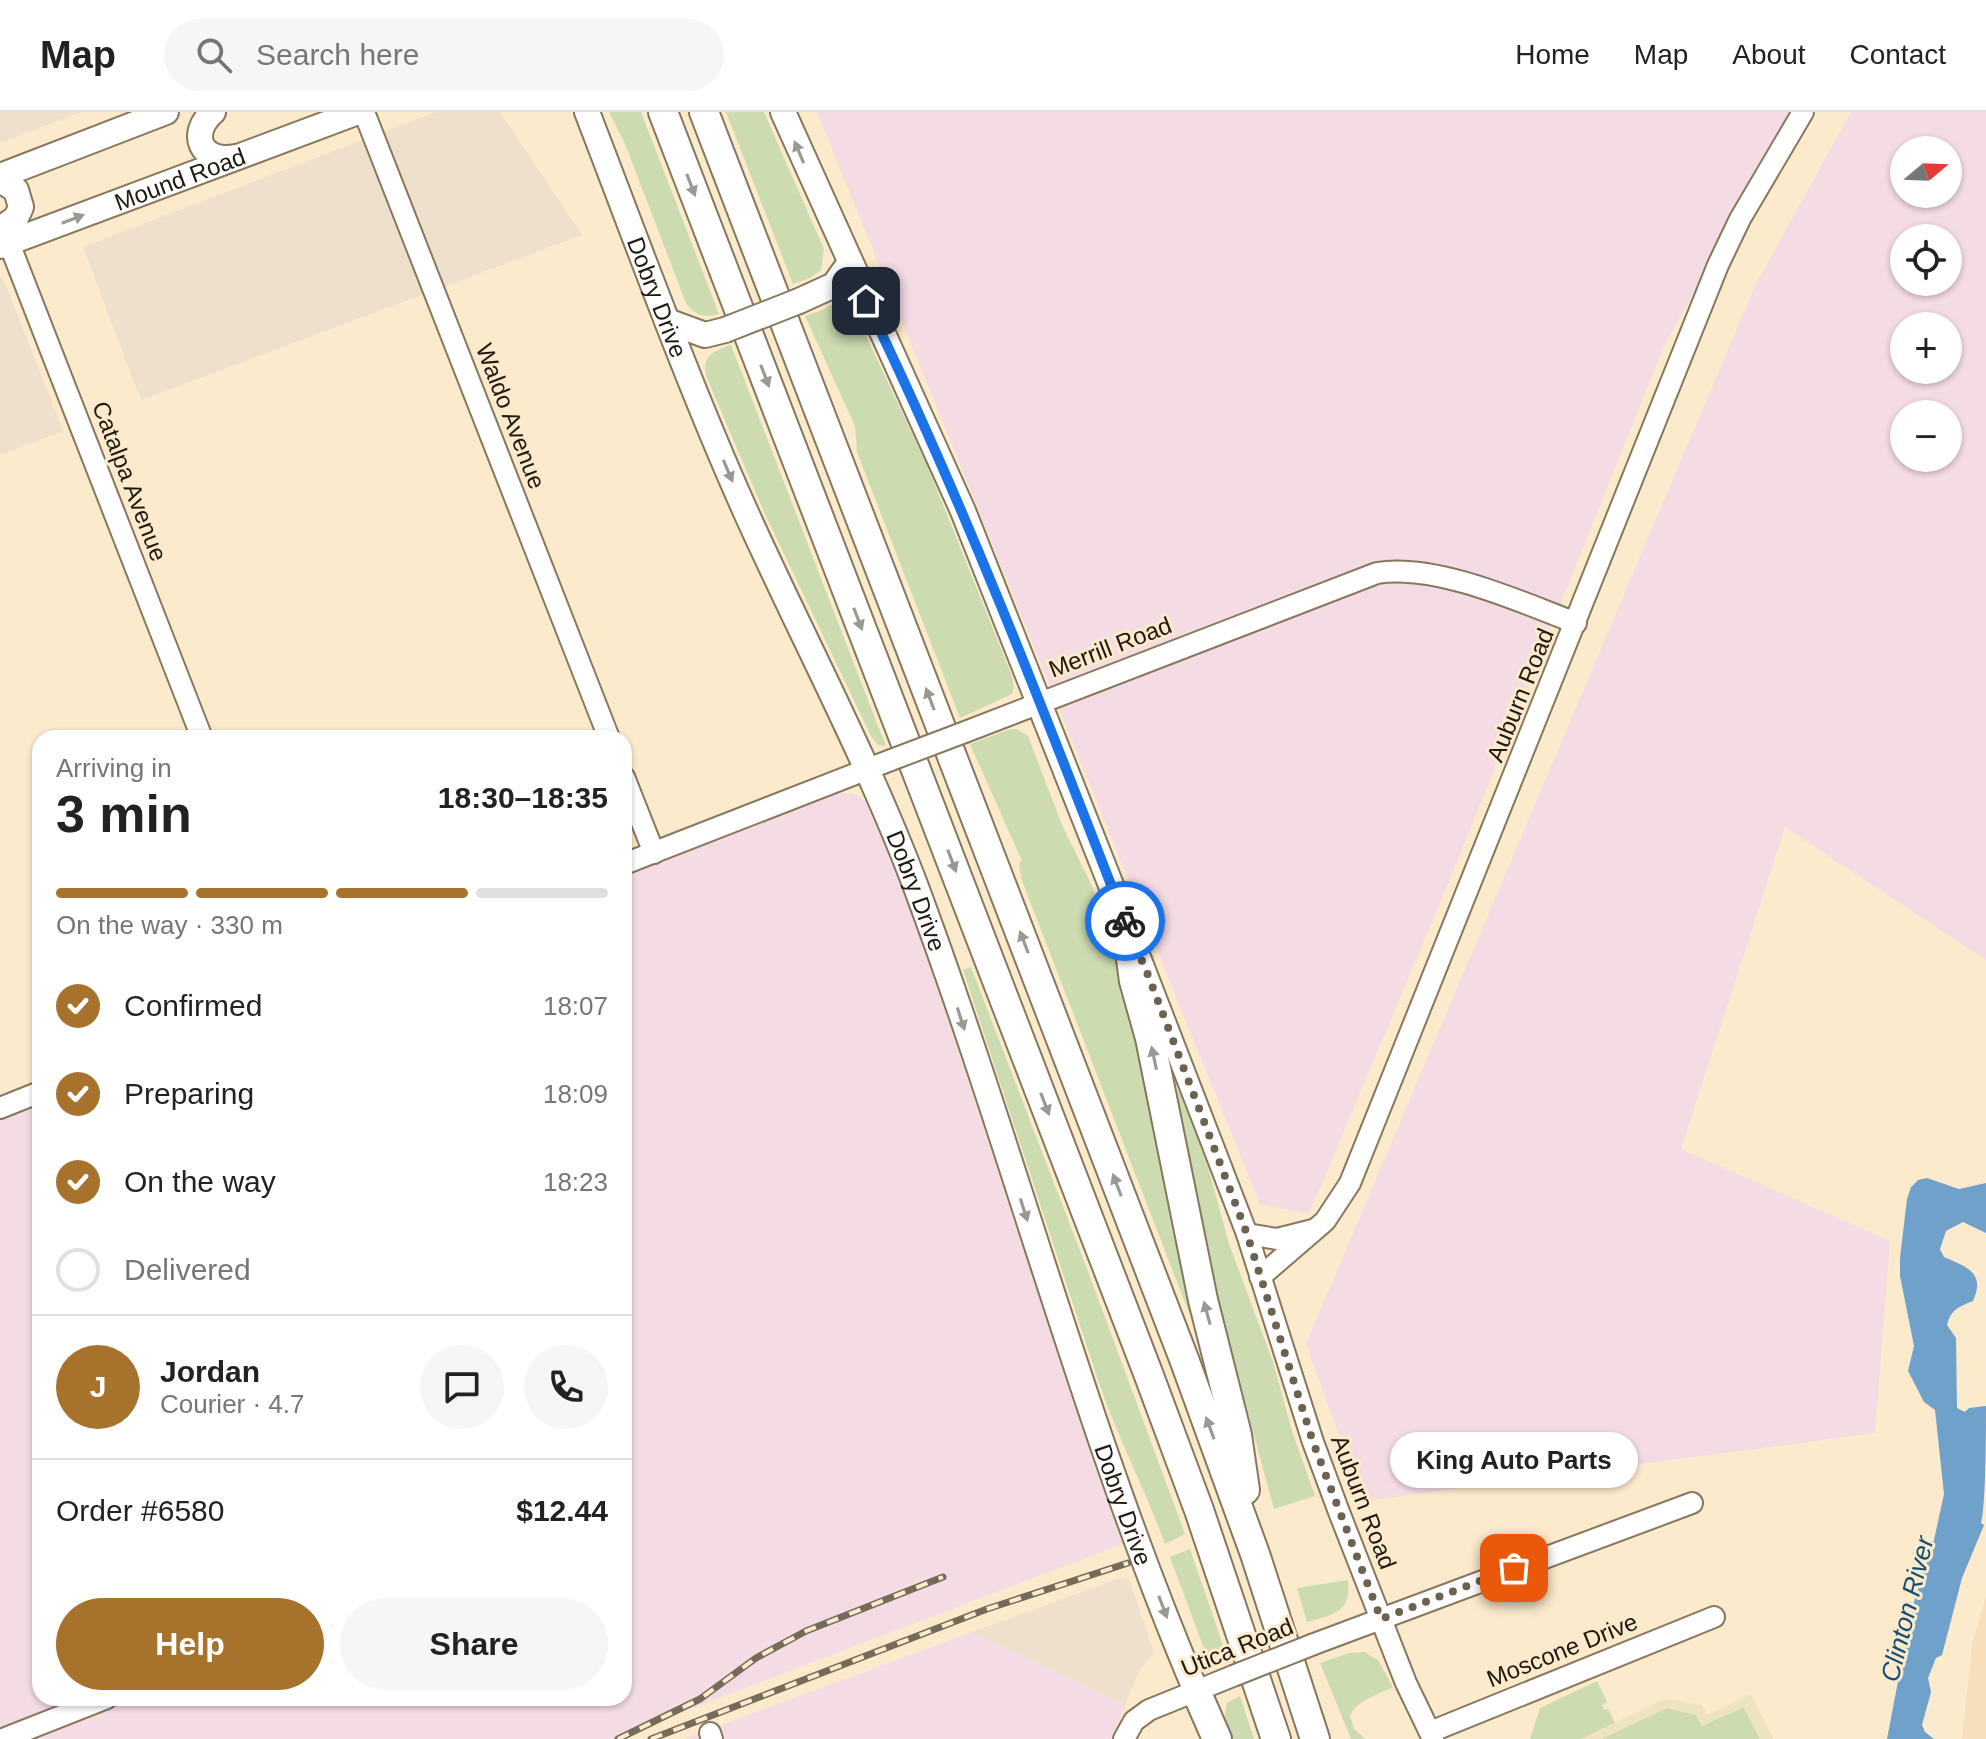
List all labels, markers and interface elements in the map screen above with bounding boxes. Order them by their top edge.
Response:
search box [164,19,724,91]
icon: search [192,33,236,77]
text: Map [40,34,116,76]
text: Search here [256,38,419,71]
text: Home [1515,39,1590,70]
text: Map [1634,39,1688,70]
text: About [1732,39,1806,70]
text: Contact [1850,39,1946,70]
north arrow [1890,136,1962,208]
map controls [1890,136,1962,472]
one-way arrow [793,140,806,164]
street label: Mound Road [111,142,249,215]
one-way arrow [685,173,698,197]
one-way arrow [61,212,85,225]
button: locate [1890,224,1962,296]
street label: Dobry Drive [622,233,693,361]
pin [832,267,900,335]
icon: home [844,279,888,323]
button: + [1890,312,1962,384]
street label: Waldo Avenue [471,340,551,492]
one-way arrow [759,364,772,388]
street label: Catalpa Avenue [87,397,173,565]
button: − [1890,400,1962,472]
one-way arrow [721,459,734,483]
one-way arrow [852,607,865,631]
street label: Merrill Road [1045,611,1175,683]
street label: Auburn Road [1481,624,1559,766]
one-way arrow [923,687,936,711]
text: Arriving in [56,753,172,783]
text: 18:30–18:35 [438,781,608,814]
text: 3 min [56,785,192,843]
street label: Dobry Drive [881,826,952,955]
one-way arrow [946,849,959,873]
courier [1085,881,1165,961]
icon: bike [1103,899,1147,943]
text: On the way · 330 m [56,910,283,940]
one-way arrow [1017,930,1030,954]
icon: check [56,984,100,1028]
text: Confirmed [124,989,262,1022]
text: 18:07 [543,991,608,1021]
one-way arrow [955,1007,968,1031]
one-way arrow [1147,1045,1160,1070]
icon: check [56,1072,100,1116]
text: Preparing [124,1077,254,1110]
text: 18:09 [543,1079,608,1109]
one-way arrow [1039,1092,1052,1116]
icon: check [56,1160,100,1204]
text: On the way [124,1165,276,1198]
text: 18:23 [543,1167,608,1197]
one-way arrow [1110,1173,1123,1197]
one-way arrow [1019,1198,1031,1222]
text: Delivered [124,1253,251,1286]
one-way arrow [1200,1300,1212,1325]
button: chat [420,1345,504,1429]
button: phone [524,1345,608,1429]
text: Jordan [160,1355,260,1388]
text: J [90,1370,106,1403]
text: Courier · 4.7 [160,1389,305,1419]
one-way arrow [1203,1415,1215,1439]
street label: Auburn Road [1326,1431,1402,1573]
callout: King Auto Parts [1390,1432,1638,1488]
street label: Dobry Drive [1090,1440,1158,1569]
text: King Auto Parts [1416,1445,1612,1475]
text: Order #6580 [56,1494,224,1527]
text: $12.44 [516,1494,608,1527]
water label: Clinton River [1874,1532,1940,1685]
pin [1480,1534,1548,1602]
icon: bag [1492,1546,1536,1590]
one-way arrow [1157,1595,1170,1619]
button: Help [56,1598,324,1690]
button: Share [340,1598,608,1690]
street label: Moscone Drive [1483,1608,1641,1692]
street label: Utica Road [1177,1612,1297,1682]

